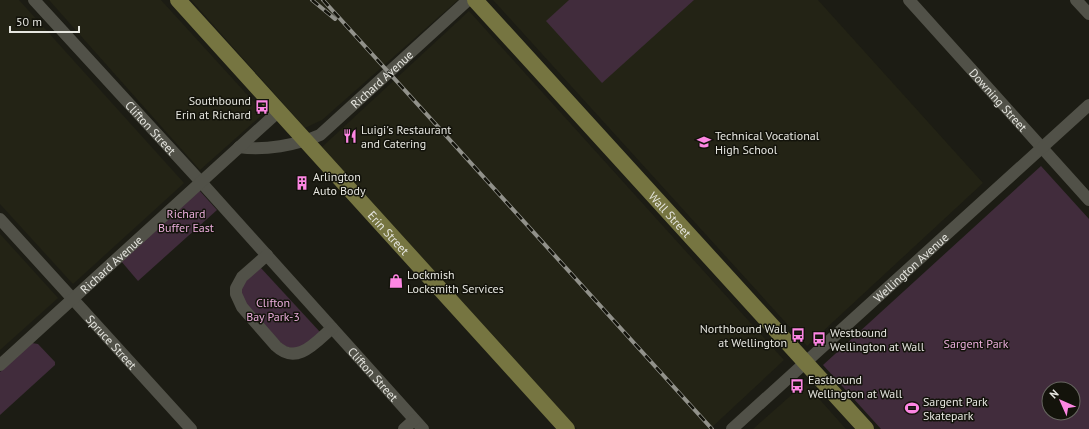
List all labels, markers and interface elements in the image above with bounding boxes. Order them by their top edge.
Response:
scale bar [10,8,79,34]
text: 50 m [16,14,42,29]
street label: Richard Avenue [347,47,416,111]
street label: Downing Street [966,65,1031,134]
place label: Southbound Erin at Richard [175,93,251,122]
street label: Clifton Street [122,97,180,158]
bus stop icon: Southbound Erin at Richard [254,99,270,115]
place label: Luigi's Restaurant and Catering [361,122,451,151]
restaurant icon: Luigi's Restaurant and Catering [342,128,358,144]
place label: Technical Vocational High School [715,128,820,157]
school or university icon: Technical Vocational High School [696,134,712,150]
place label: Arlington Auto Body [313,169,366,198]
building icon: Arlington Auto Body [294,175,310,191]
street label: Wall Street [646,188,695,240]
park label: Richard Buffer East [158,206,214,235]
street label: Erin Street [365,207,413,258]
street label: Wellington Avenue [870,229,951,305]
street label: Richard Avenue [77,232,145,296]
place label: Lockmish Locksmith Services [407,267,504,296]
shop icon: Lockmish Locksmith Services [388,273,404,289]
park label: Clifton Bay Park-3 [246,295,300,324]
street label: Spruce Street [83,311,140,372]
place label: Northbound Wall at Wellington [700,321,787,350]
place label: Westbound Wellington at Wall [830,325,925,354]
bus stop icon: Northbound Wall at Wellington [790,327,806,343]
bus stop icon: Westbound Wellington at Wall [811,331,827,347]
park label: Sargent Park [944,336,1009,351]
street label: Clifton Street [345,344,402,404]
place label: Eastbound Wellington at Wall [808,372,903,401]
bus stop icon: Eastbound Wellington at Wall [789,378,805,394]
north arrow [1041,381,1081,421]
text: N [1046,386,1061,401]
place label: Sargent Park Skatepark [923,394,988,423]
sports icon: Sargent Park Skatepark [904,400,920,416]

